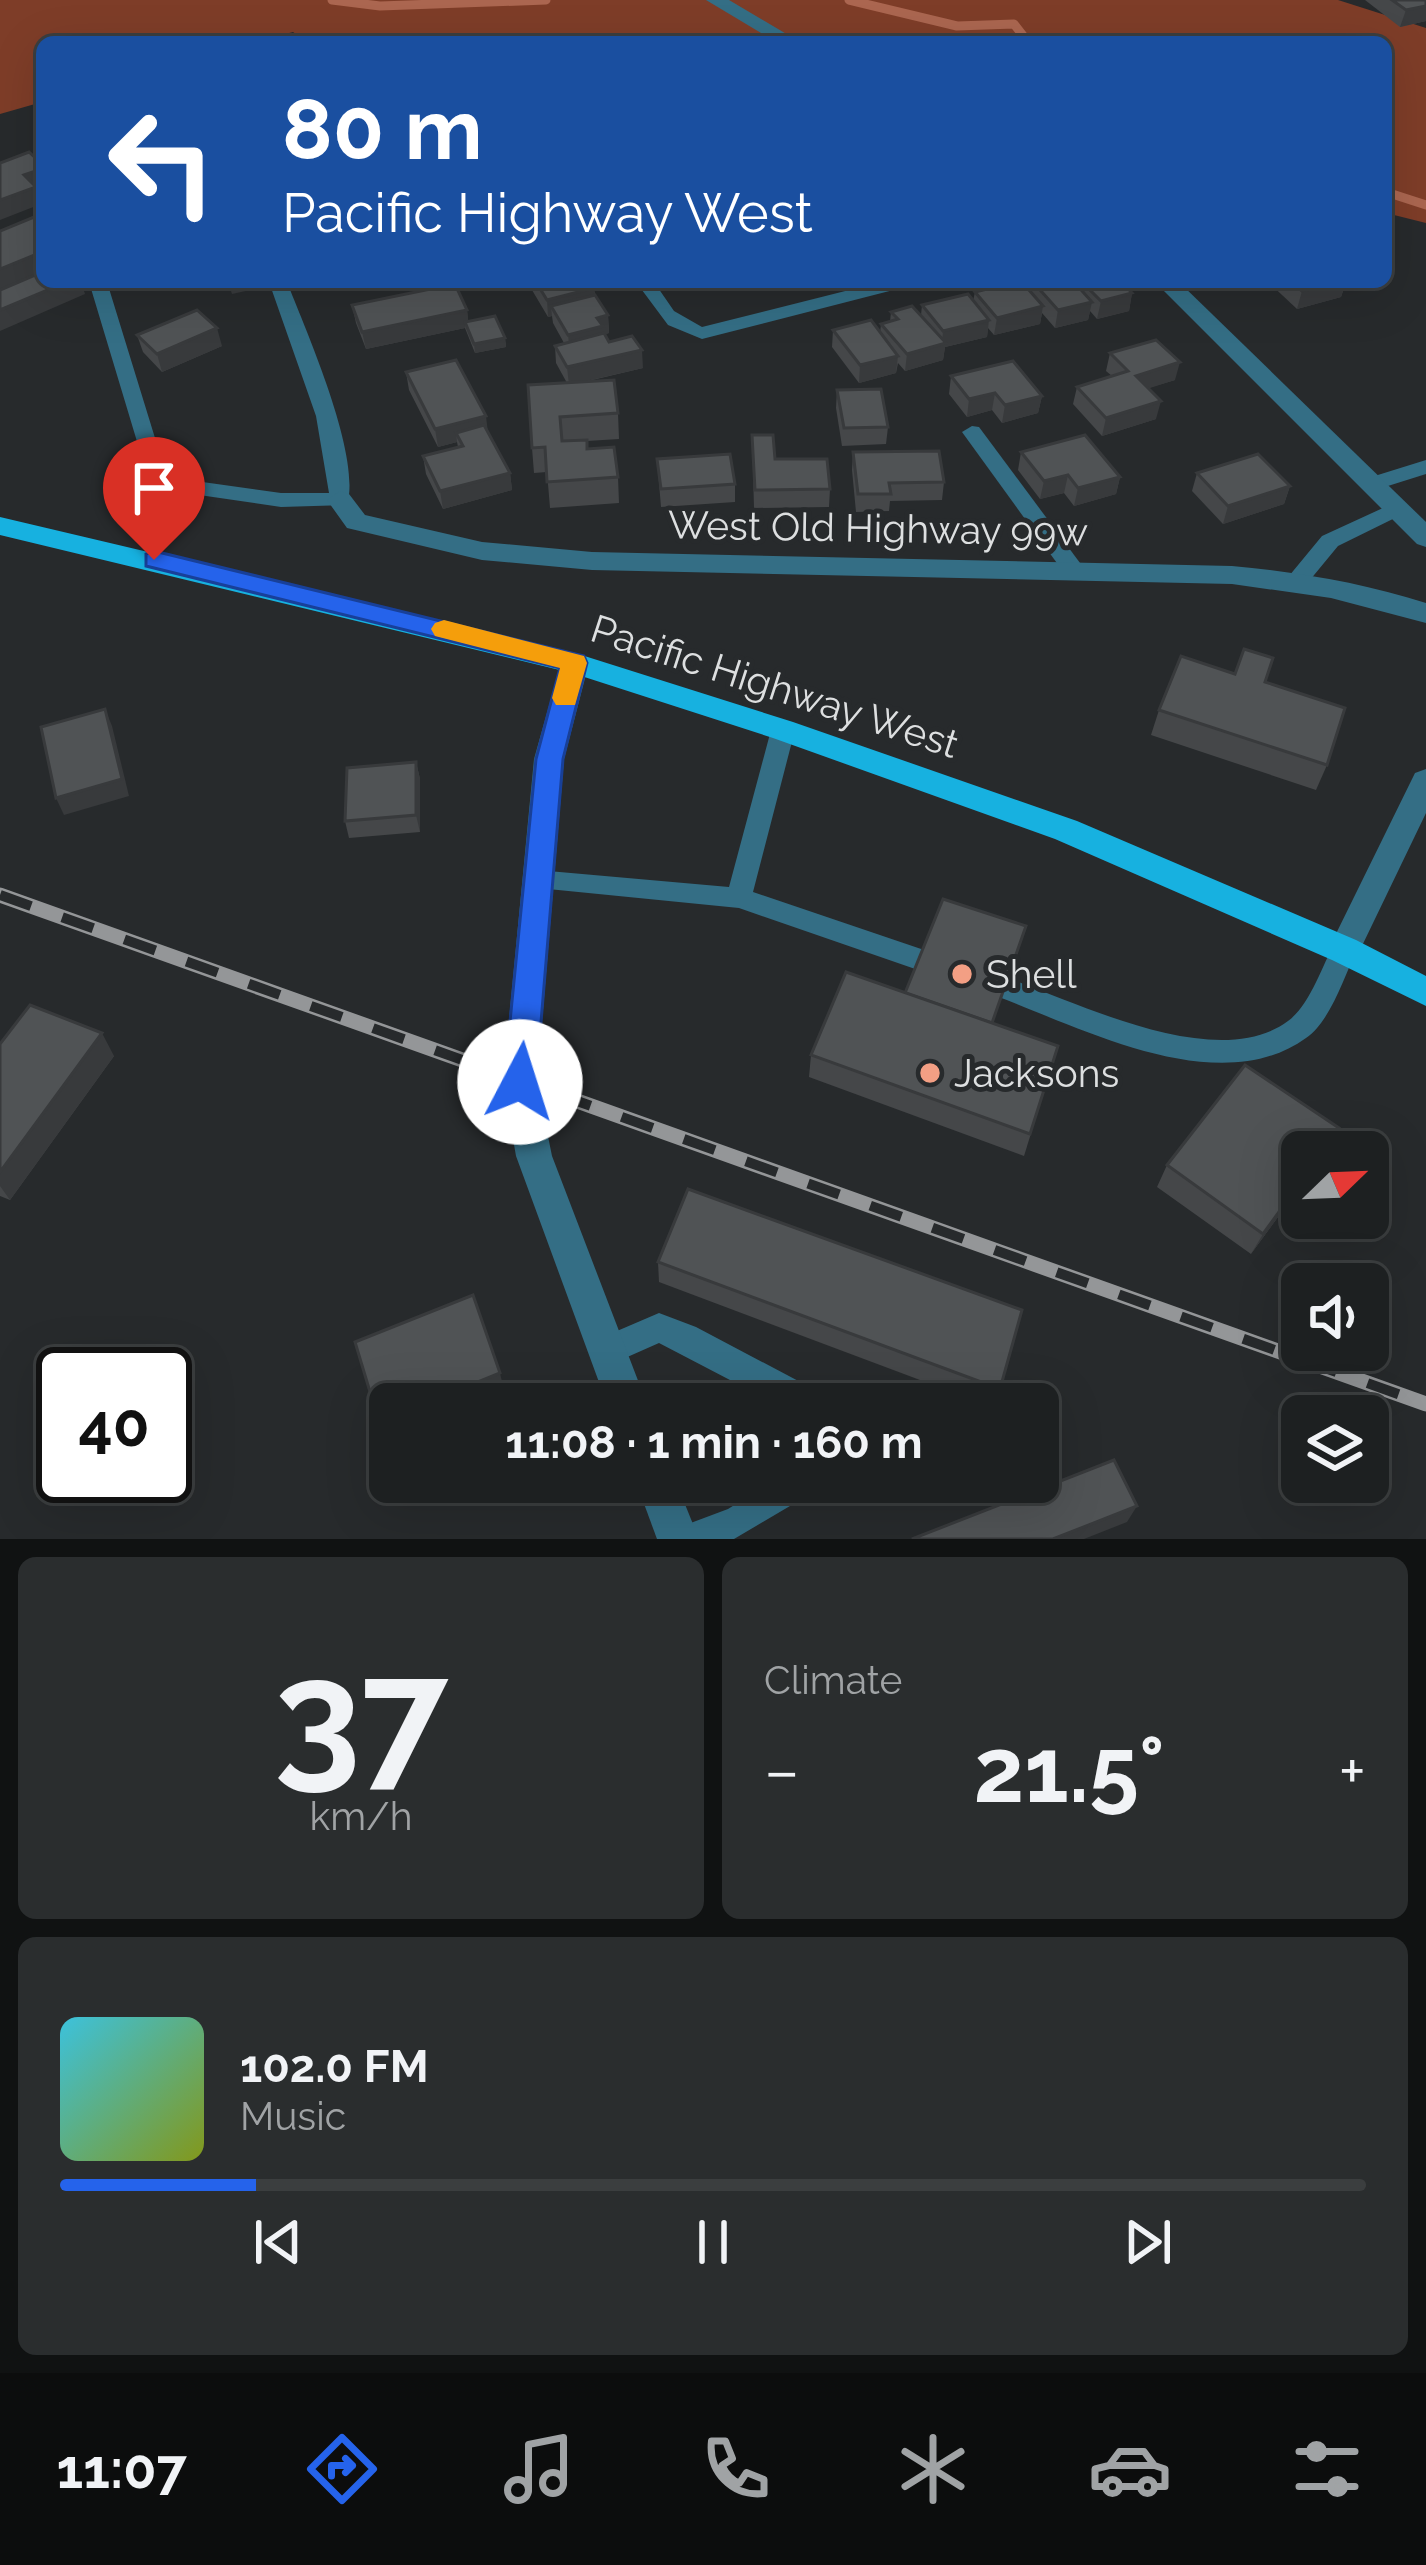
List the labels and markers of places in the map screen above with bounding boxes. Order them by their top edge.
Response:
pin [103,437,205,560]
place label: Shell [986,951,1077,997]
marker: Shell [949,961,975,987]
place label: Jacksons [954,1050,1119,1096]
marker: Jacksons [917,1060,943,1086]

